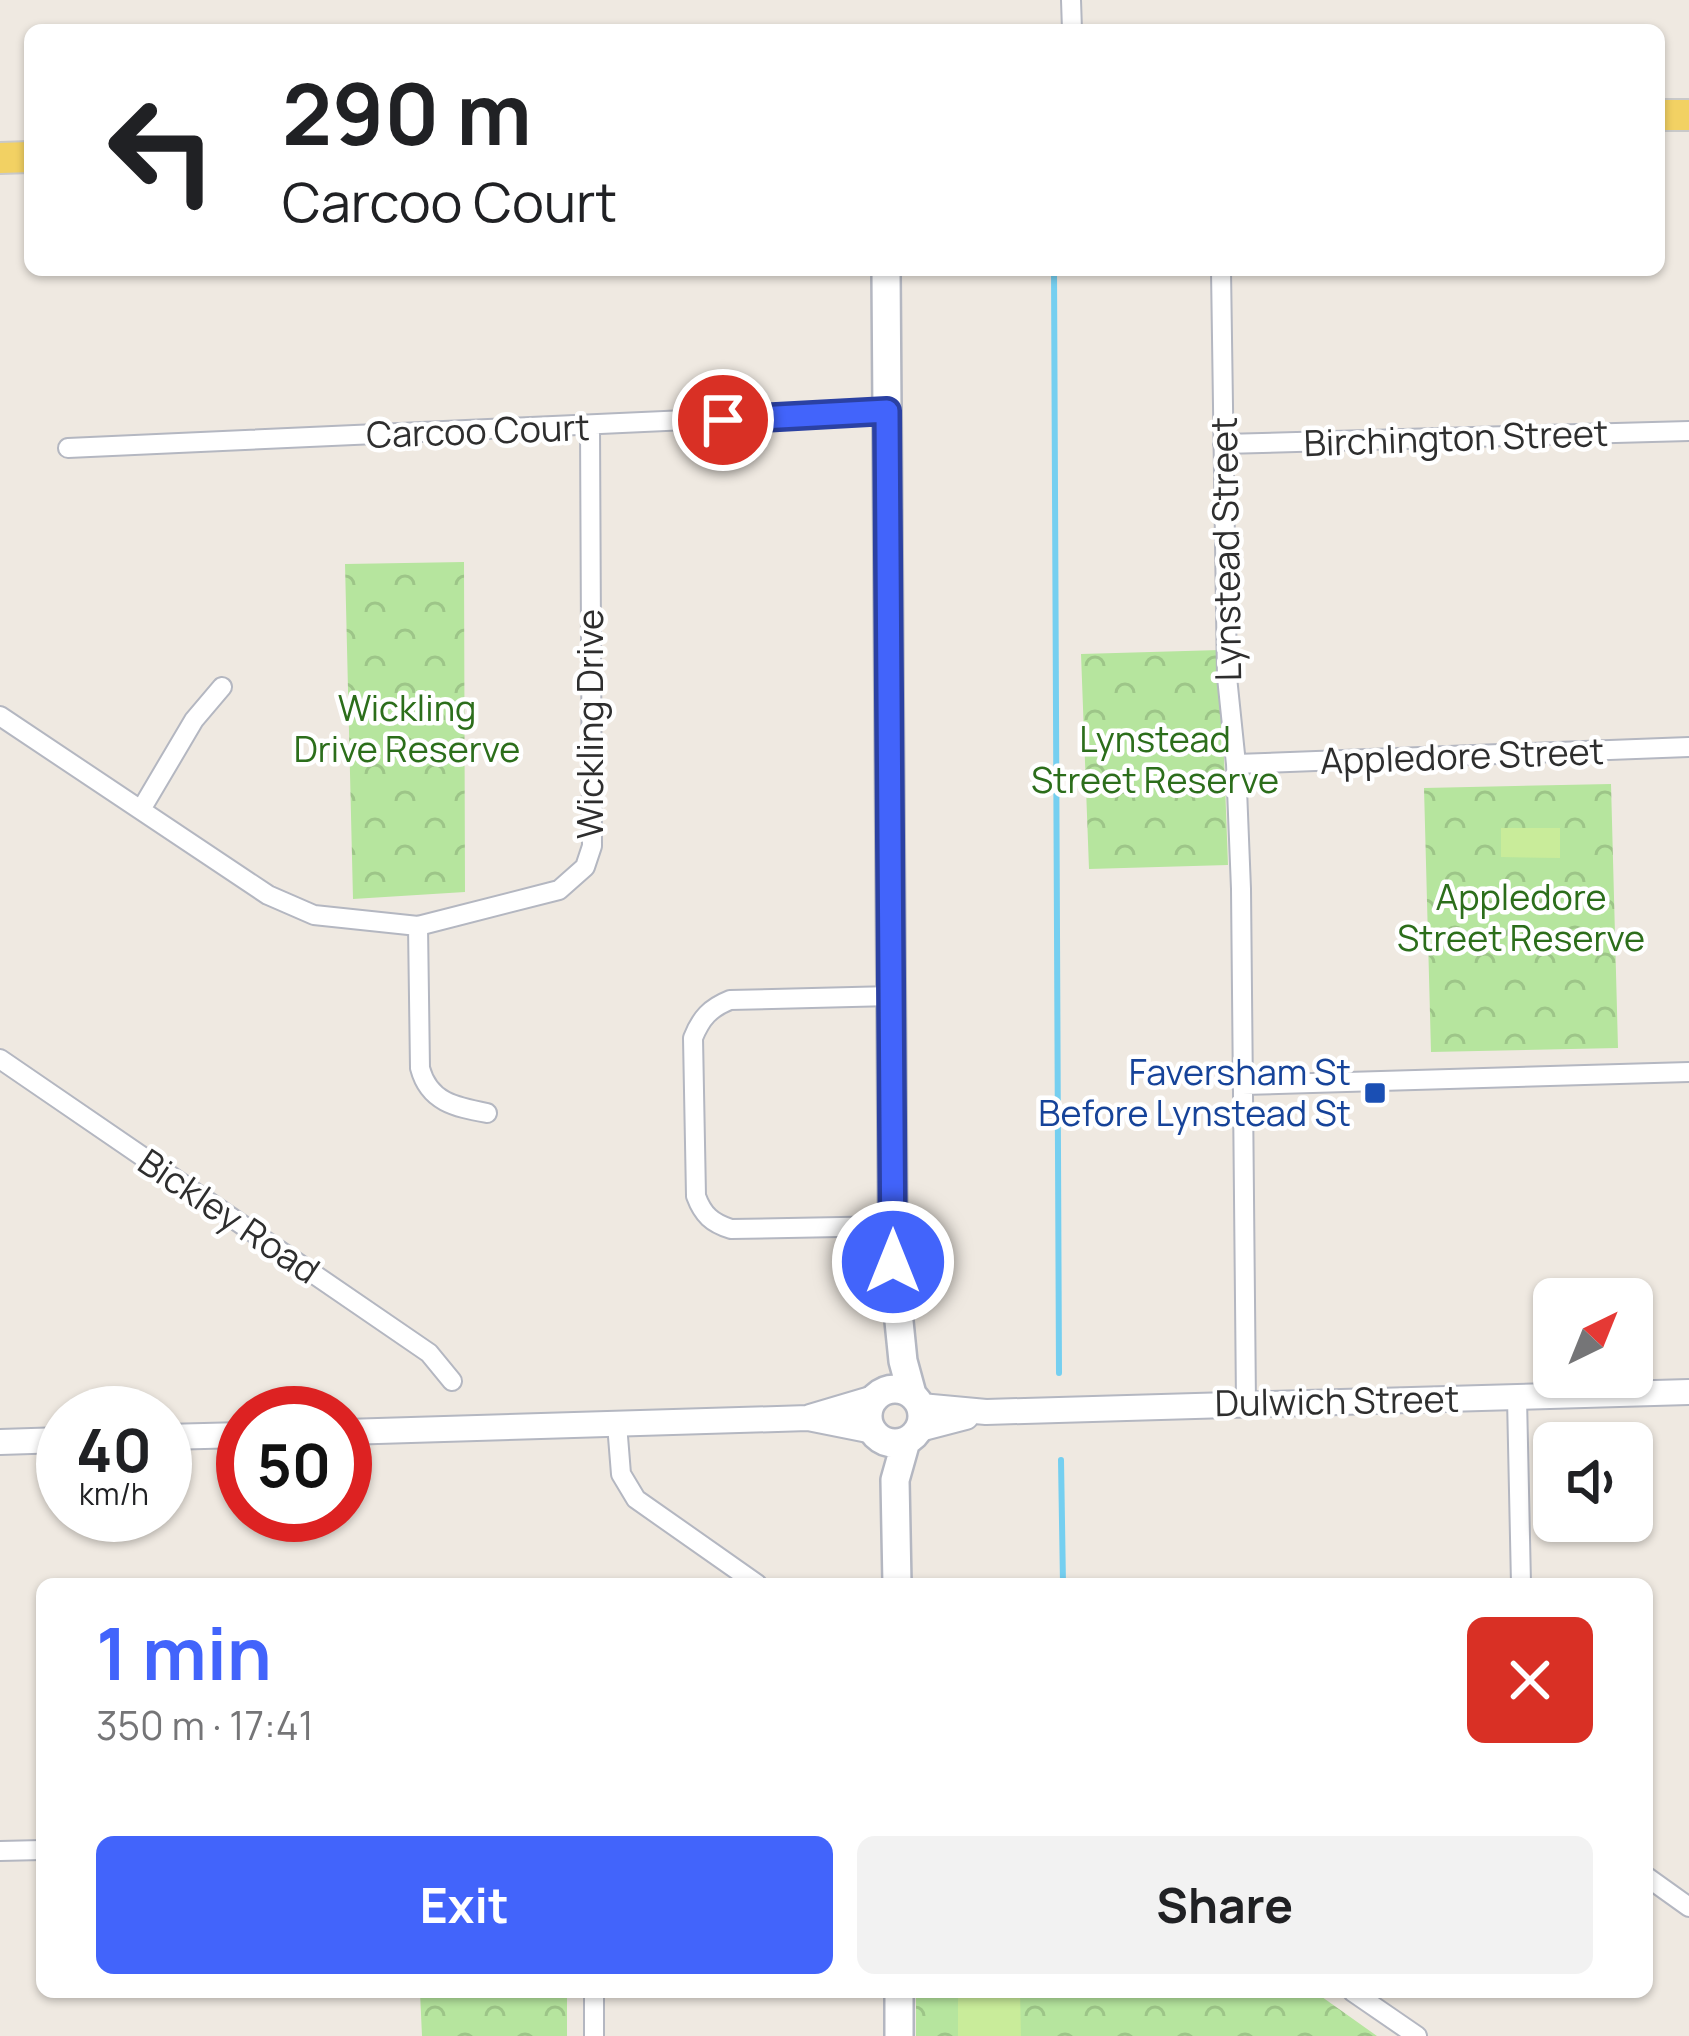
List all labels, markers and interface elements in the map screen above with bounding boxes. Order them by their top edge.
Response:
text: 290 m [282,55,532,170]
icon: left [84,72,240,228]
text: Carcoo Court [282,164,617,238]
pin [672,369,774,471]
icon: arrive [690,387,756,453]
street label: Carcoo Court [366,402,590,459]
street label: Birchington Street [1303,408,1609,467]
street label: Lynstead Street [1199,416,1252,682]
street label: Wickling Drive [565,609,614,839]
park label: Wickling Drive Reserve [294,683,520,773]
park label: Lynstead Street Reserve [1031,714,1279,804]
street label: Appledore Street [1319,726,1605,785]
park label: Appledore Street Reserve [1397,872,1645,962]
place label: Faversham St Before Lynstead St [1038,1047,1351,1137]
marker: Faversham St Before Lynstead St [1362,1080,1388,1106]
street label: Bickley Road [129,1137,330,1294]
position arrow [830,1199,956,1325]
north arrow [1533,1278,1653,1398]
map controls [1533,1278,1653,1542]
street label: Dulwich Street [1214,1374,1460,1427]
speed limit sign: 50 [216,1386,372,1542]
text: 40 [76,1408,152,1490]
button: sound [1533,1422,1653,1542]
text: km/h [79,1473,149,1514]
text: 1 min [96,1603,272,1702]
button: close [1467,1617,1593,1743]
text: 350 m · 17:41 [96,1698,314,1752]
button: Exit [96,1836,833,1974]
button: Share [857,1836,1593,1974]

